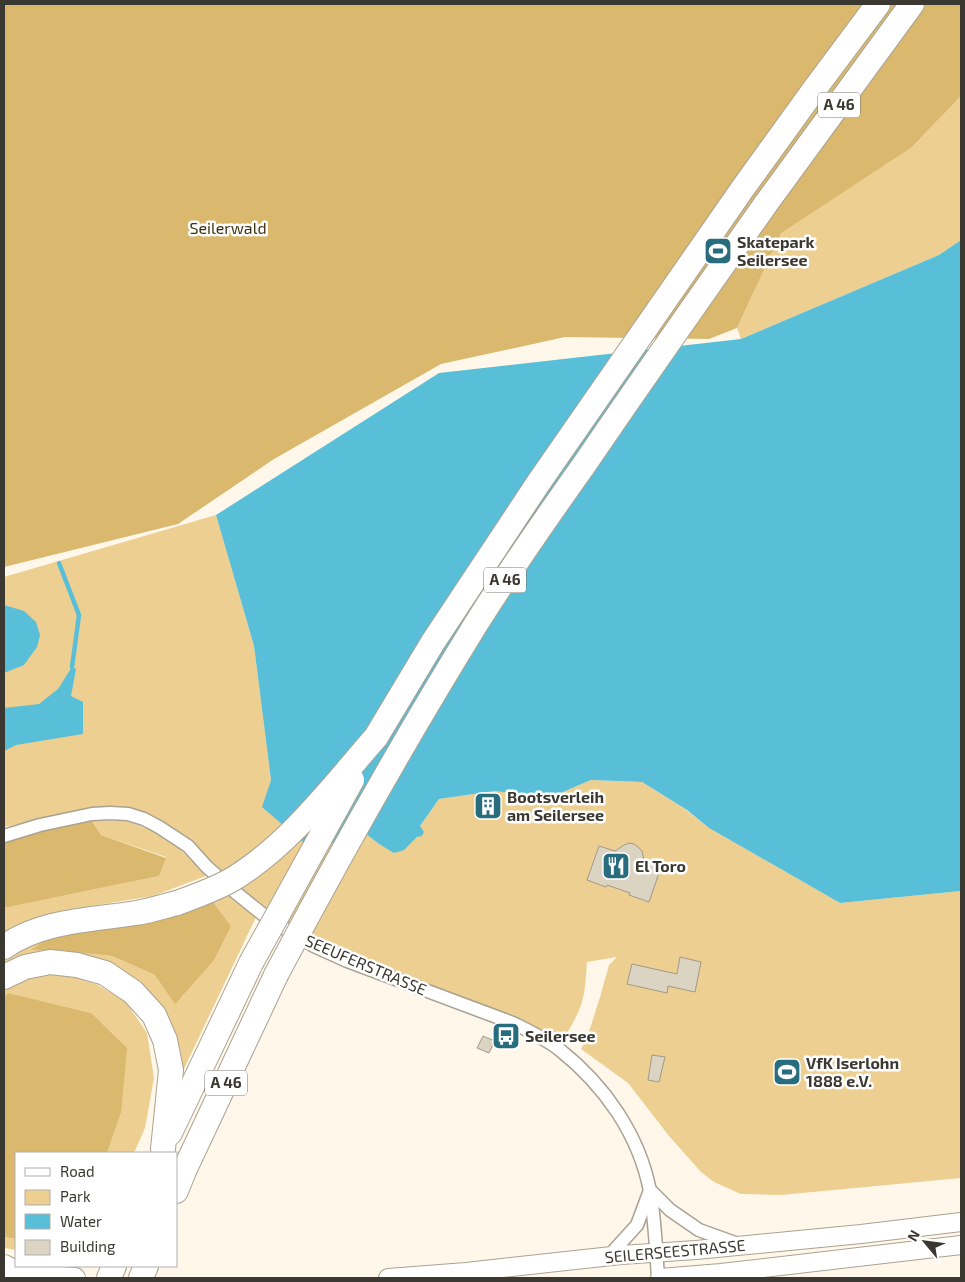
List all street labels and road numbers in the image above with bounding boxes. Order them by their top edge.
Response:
road number: A 46 [818,92,860,118]
road number: A 46 [484,568,526,592]
street label: SEEUFERSTRASSE [303,930,430,999]
road number: A 46 [205,1070,247,1096]
street label: SEILERSEESTRASSE [604,1235,746,1266]

